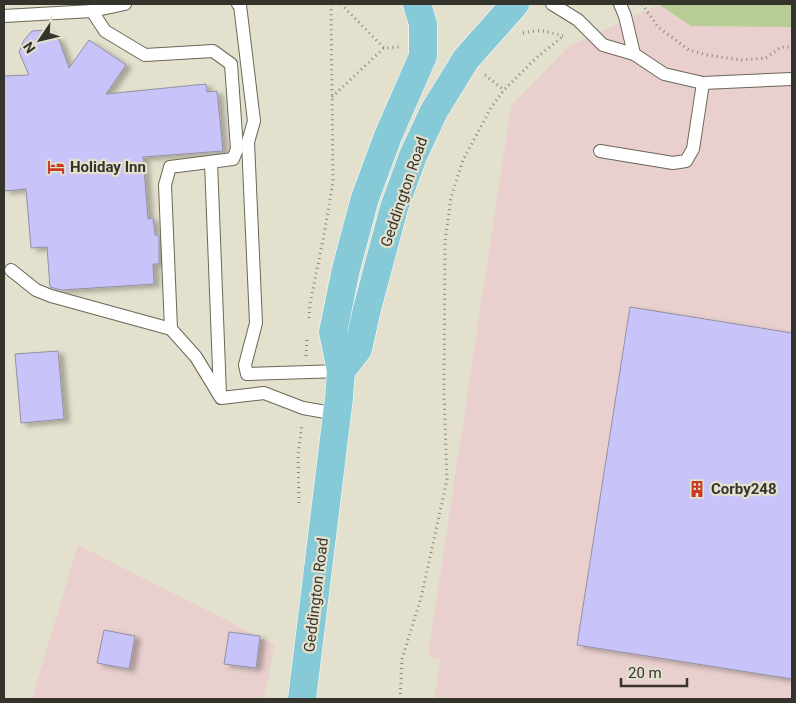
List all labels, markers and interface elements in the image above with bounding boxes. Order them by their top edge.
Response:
north arrow [15,15,65,65]
text: N [20,39,39,56]
street label: Geddington Road [377,135,431,249]
hotel icon: Holiday Inn [46,157,66,177]
place label: Holiday Inn [70,158,146,176]
building icon: Corby248 [687,479,707,499]
place label: Corby248 [711,480,777,498]
street label: Geddington Road [300,537,332,653]
scale bar [621,656,687,688]
text: 20 m [628,664,662,682]

